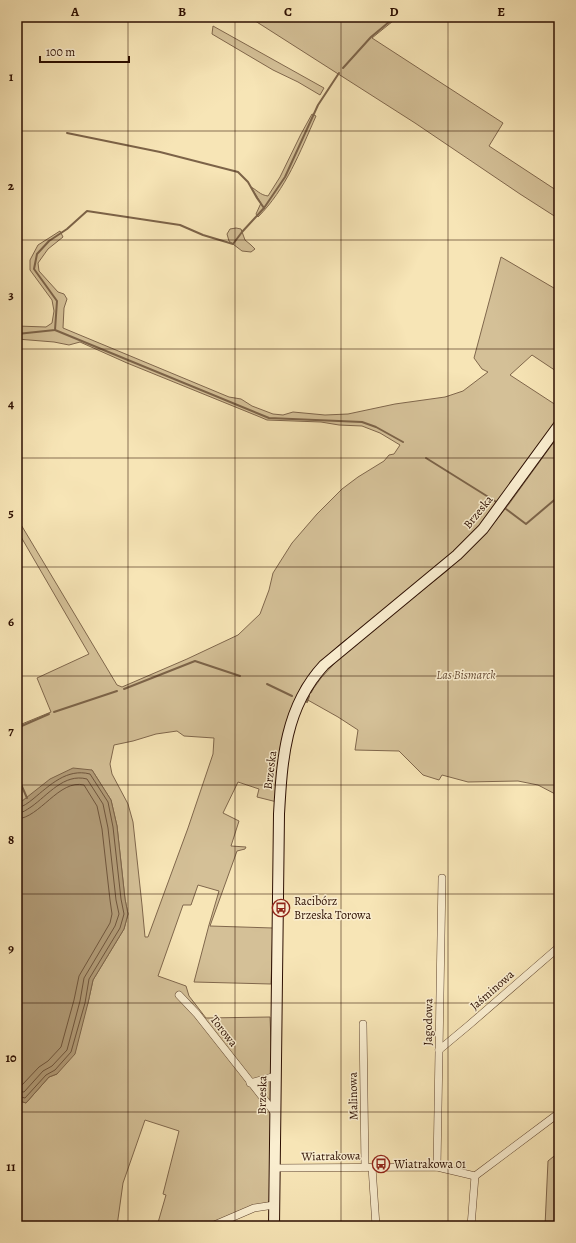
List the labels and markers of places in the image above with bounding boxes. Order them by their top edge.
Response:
place label: Racibórz Brzeska Torowa [294,893,371,923]
bus stop icon: Racibórz Brzeska Torowa [271,898,291,918]
bus stop icon: Wiatrakowa 01 [371,1154,391,1174]
place label: Wiatrakowa 01 [393,1156,466,1172]

